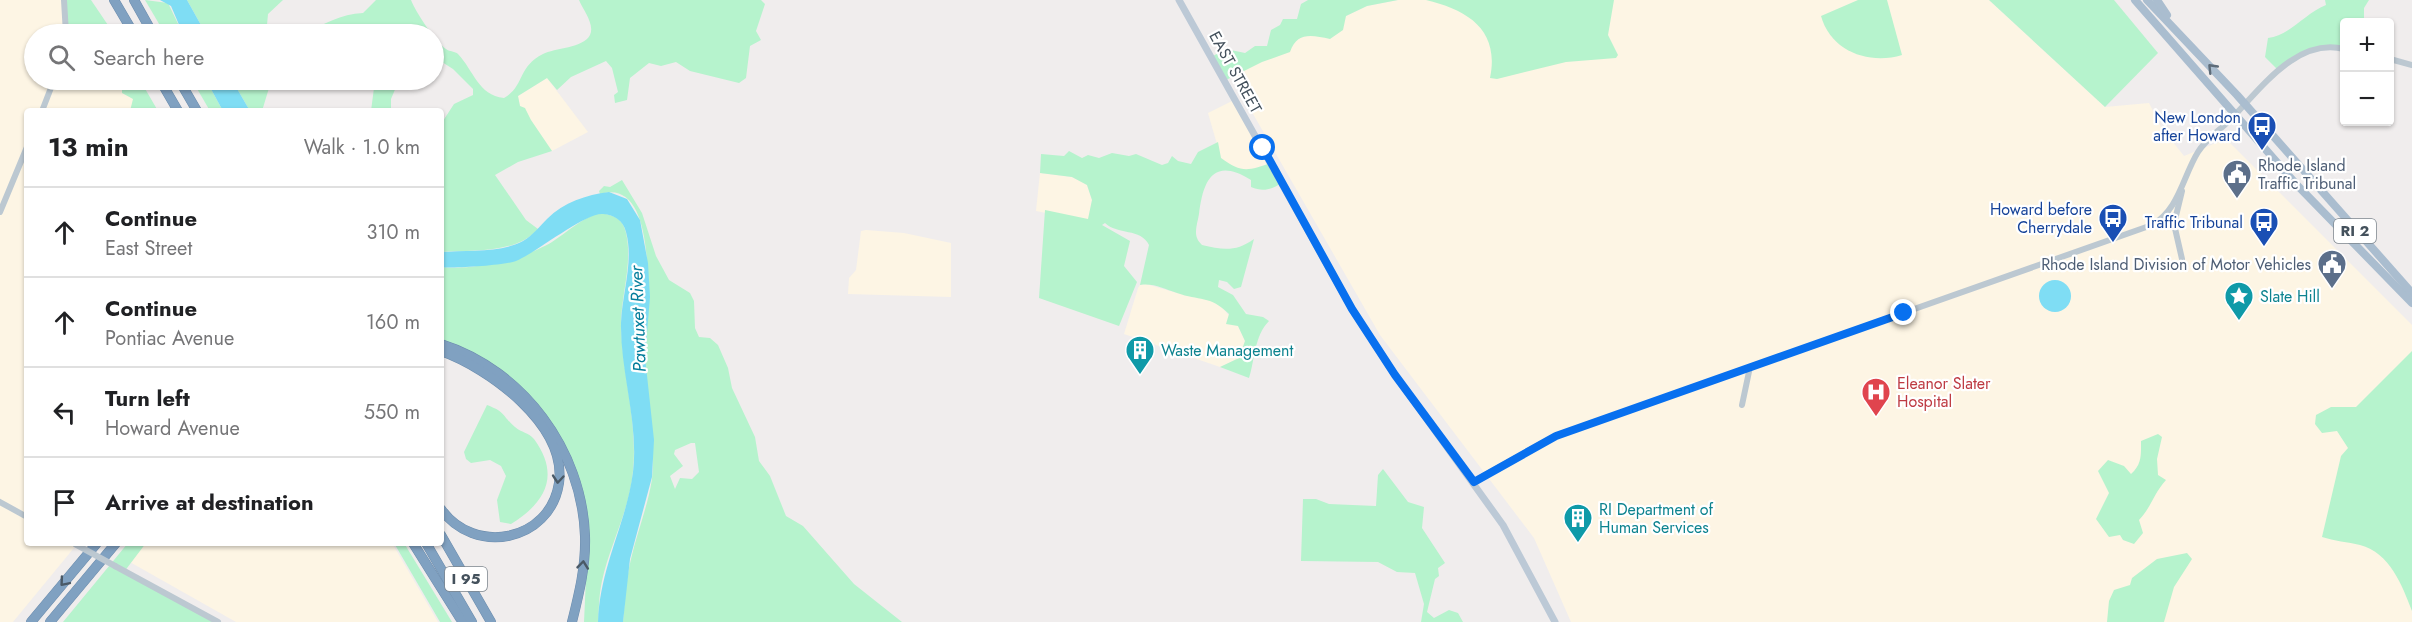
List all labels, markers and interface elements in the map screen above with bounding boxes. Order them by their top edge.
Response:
map controls [2340,18,2394,126]
button: + [2340,18,2394,72]
search box [24,24,444,90]
street label: EAST STREET [1204,27,1268,118]
icon: search [45,41,78,74]
text: Search here [93,41,204,73]
one-way arrow [2208,64,2219,75]
button: − [2340,72,2394,126]
place label: New London after Howard [2153,106,2241,147]
bus stop icon: New London after Howard [2246,110,2278,152]
text: 13 min [48,128,129,166]
text: Walk · 1.0 km [304,133,420,162]
route start [1249,134,1275,160]
place label: Rhode Island Traffic Tribunal [2258,154,2356,195]
public building icon: Rhode Island Traffic Tribunal [2221,158,2253,200]
place label: Howard before Cherrydale [1990,198,2092,239]
text: Continue [105,202,197,234]
bus stop icon: Howard before Cherrydale [2097,202,2129,244]
bus stop icon: Traffic Tribunal [2248,206,2280,248]
place label: Traffic Tribunal [2145,211,2243,234]
icon: ahead [48,216,81,249]
text: 310 m [366,218,420,247]
road number: RI 2 [2334,219,2376,243]
text: East Street [105,234,192,263]
public building icon: Rhode Island Division of Motor Vehicles [2316,248,2348,290]
place label: Rhode Island Division of Motor Vehicles [2041,253,2311,276]
water label: Pawtuxet River [623,264,653,373]
place icon: Slate Hill [2223,280,2255,322]
place label: Slate Hill [2260,285,2320,308]
text: Continue [105,292,197,324]
route end [1890,299,1916,325]
icon: ahead [48,306,81,339]
text: 160 m [366,308,420,337]
text: Pontiac Avenue [105,324,234,353]
building icon: Waste Management [1124,334,1156,376]
place label: Waste Management [1161,339,1293,362]
place label: Eleanor Slater Hospital [1897,372,1991,413]
hospital icon: Eleanor Slater Hospital [1860,376,1892,418]
text: Turn left [105,382,190,414]
icon: left [48,396,81,429]
text: 550 m [364,398,420,427]
text: Howard Avenue [105,414,240,443]
one-way arrow [552,475,565,484]
icon: arrive [48,486,81,519]
text: Arrive at destination [105,486,314,518]
place label: RI Department of Human Services [1599,498,1713,539]
building icon: RI Department of Human Services [1562,502,1594,544]
one-way arrow [576,560,589,569]
road number: I 95 [445,567,487,591]
one-way arrow [60,576,71,587]

